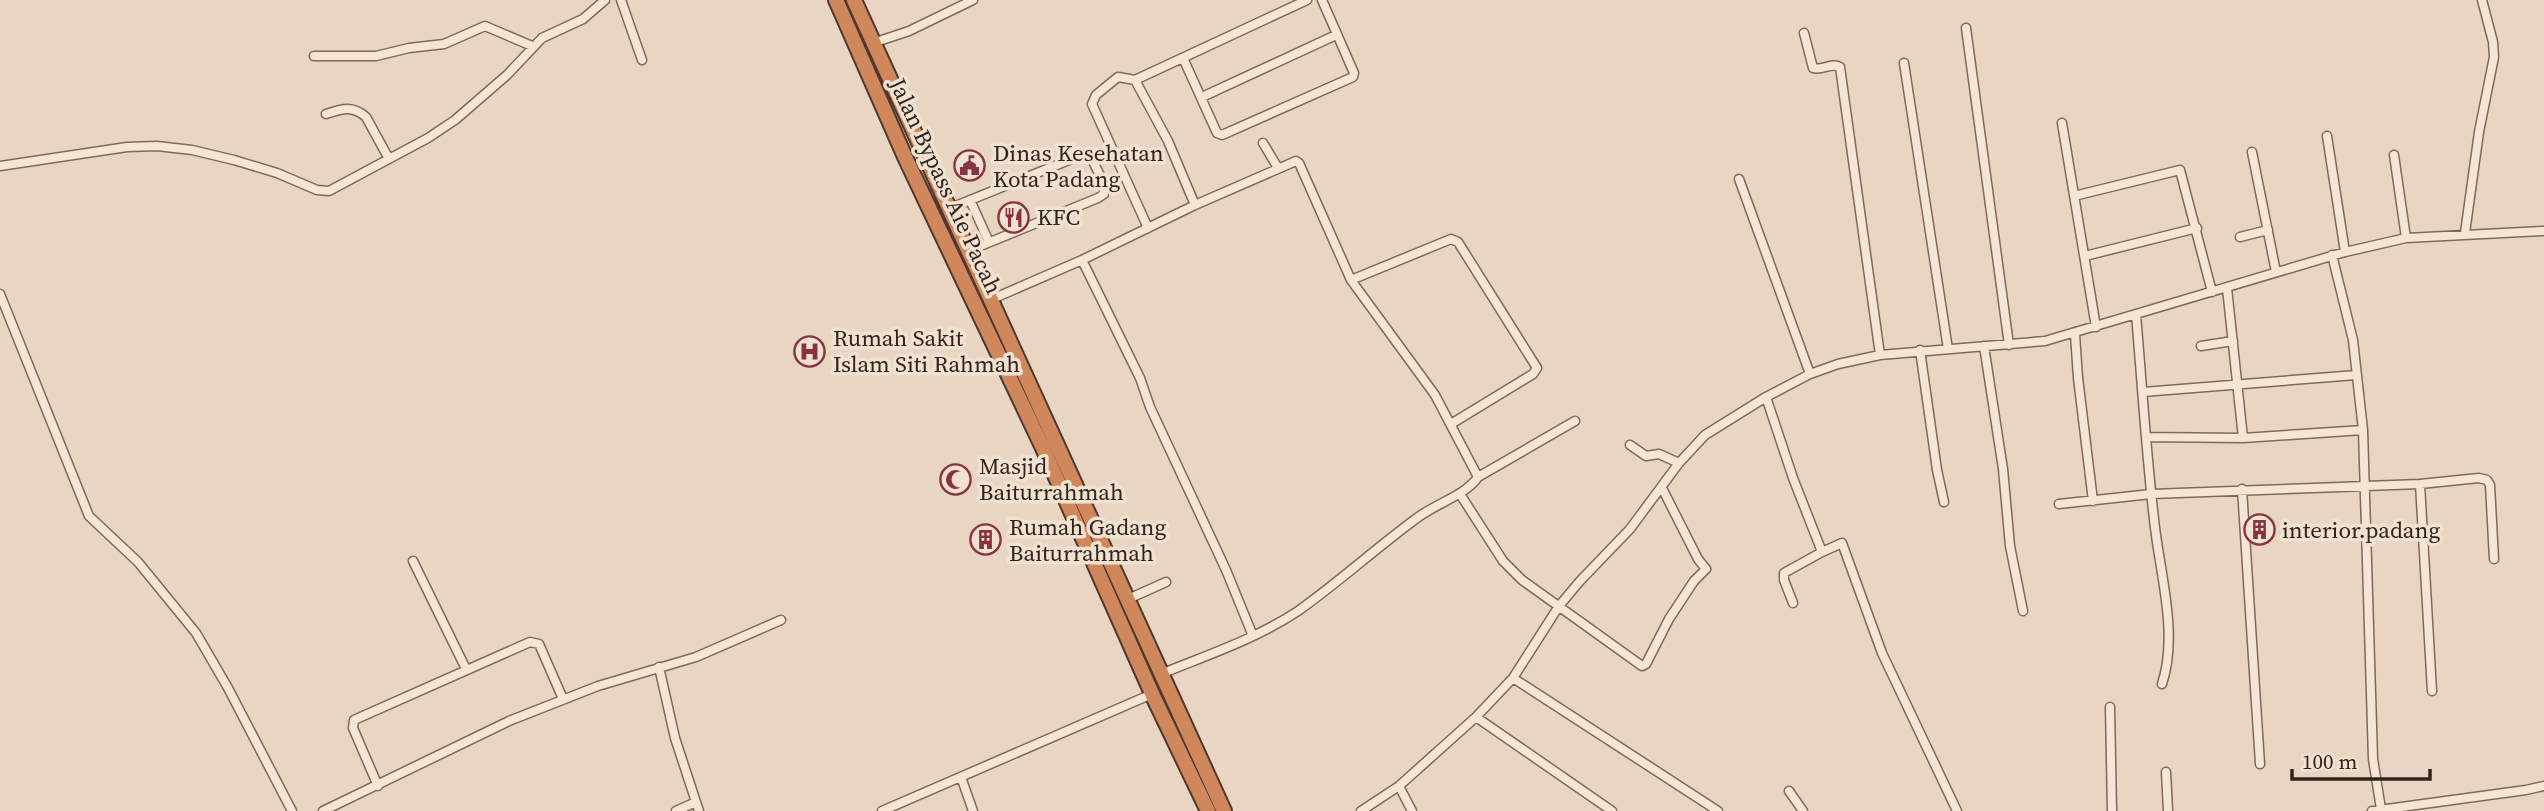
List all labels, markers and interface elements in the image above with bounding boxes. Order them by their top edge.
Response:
street label: Jalan Bypass Aie Pacah [881,72,1010,299]
place label: Dinas Kesehatan Kota Padang [993,137,1164,195]
public building icon: Dinas Kesehatan Kota Padang [953,149,987,183]
restaurant icon: KFC [997,200,1031,234]
place label: KFC [1037,201,1080,233]
place label: Rumah Sakit Islam Siti Rahmah [833,322,1020,380]
hospital icon: Rumah Sakit Islam Siti Rahmah [793,334,827,368]
place label: Masjid Baiturrahmah [979,450,1124,508]
mosque icon: Masjid Baiturrahmah [939,462,973,496]
place label: Rumah Gadang Baiturrahmah [1009,511,1166,569]
building icon: interior.padang [2242,513,2276,547]
place label: interior.padang [2282,514,2440,546]
building icon: Rumah Gadang Baiturrahmah [969,523,1003,557]
scale bar [2292,738,2430,782]
text: 100 m [2302,747,2357,776]

